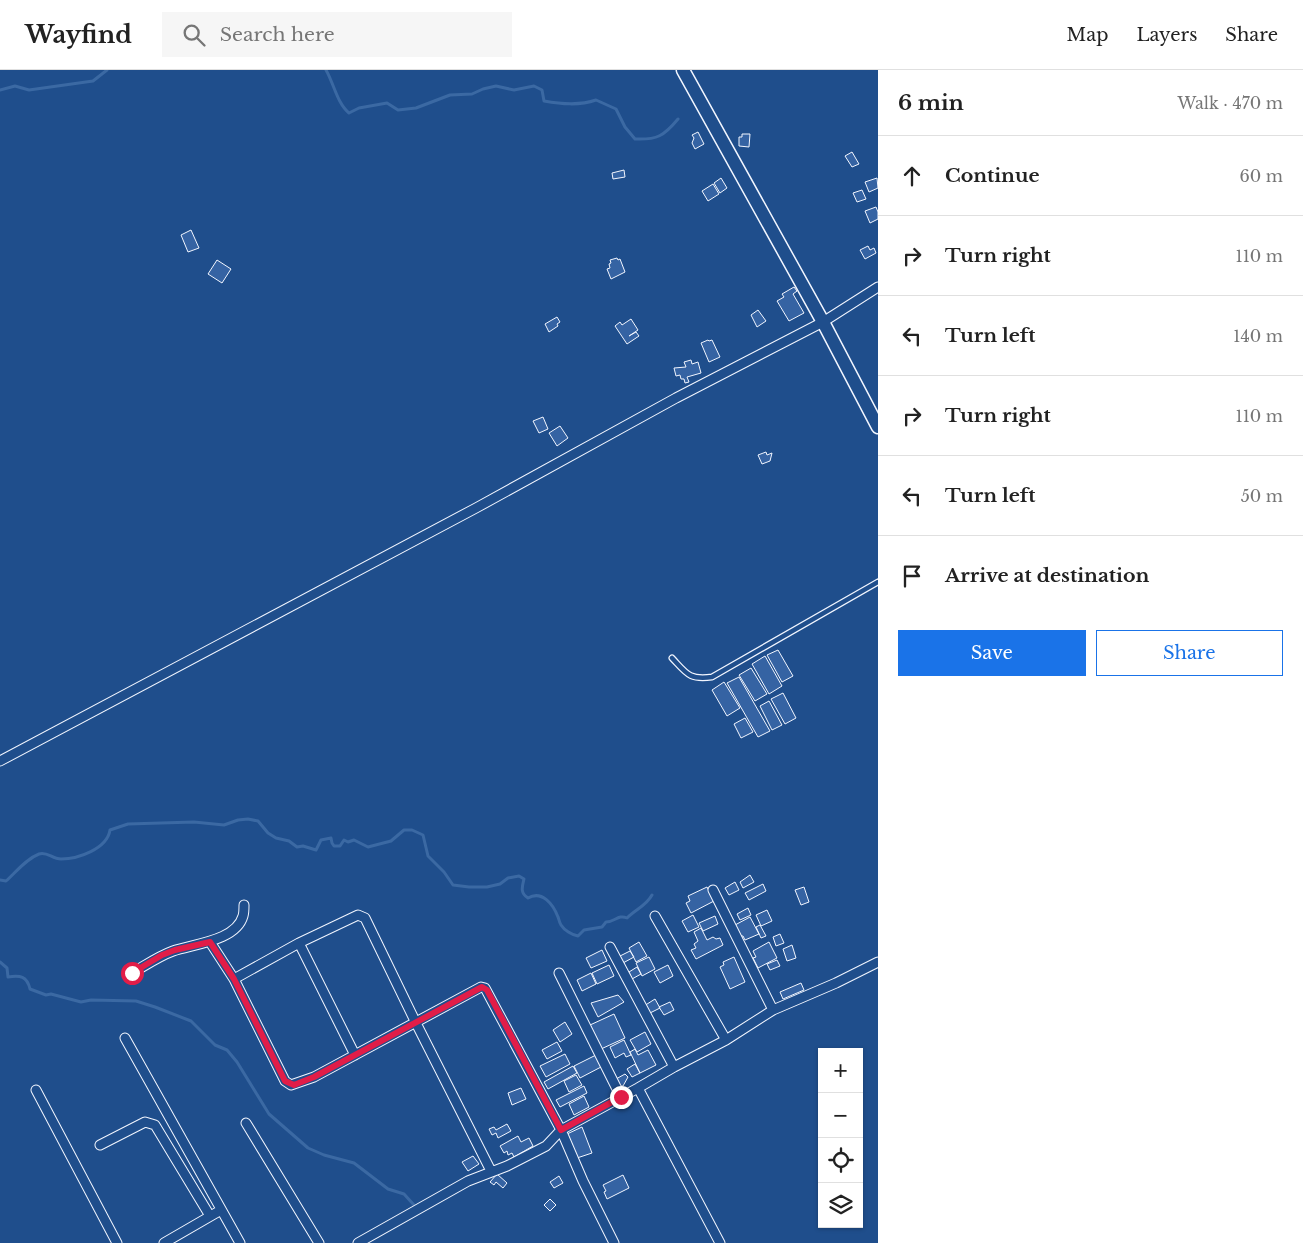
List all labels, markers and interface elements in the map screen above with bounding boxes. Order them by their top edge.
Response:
search box [162,12,512,57]
text: Wayfind [25,20,132,49]
icon: search [180,21,208,49]
text: Search here [220,23,335,46]
text: Map [1067,24,1108,46]
text: Layers [1136,24,1197,46]
text: Share [1225,24,1278,46]
text: 6 min [898,90,964,116]
text: Walk · 470 m [1178,93,1283,113]
icon: ahead [898,162,926,190]
text: Continue [945,164,1040,187]
text: 60 m [1240,166,1283,186]
icon: right [898,242,926,270]
text: Turn right [945,244,1051,267]
text: 110 m [1236,246,1283,266]
icon: left [898,322,926,350]
text: Turn left [945,324,1036,347]
text: 140 m [1233,326,1283,346]
icon: right [898,402,926,430]
text: Turn right [945,404,1051,427]
text: 110 m [1236,406,1283,426]
icon: left [898,482,926,510]
text: Turn left [945,484,1036,507]
text: 50 m [1241,486,1283,506]
icon: arrive [898,562,926,590]
text: Arrive at destination [945,564,1149,587]
button: Save [898,630,1086,676]
button: Share [1096,630,1283,676]
route start [121,962,144,985]
map controls [818,1048,863,1228]
button: + [818,1048,863,1093]
route end [610,1086,633,1109]
button: − [818,1093,863,1138]
button: locate [818,1138,863,1183]
button: layers [818,1183,863,1228]

